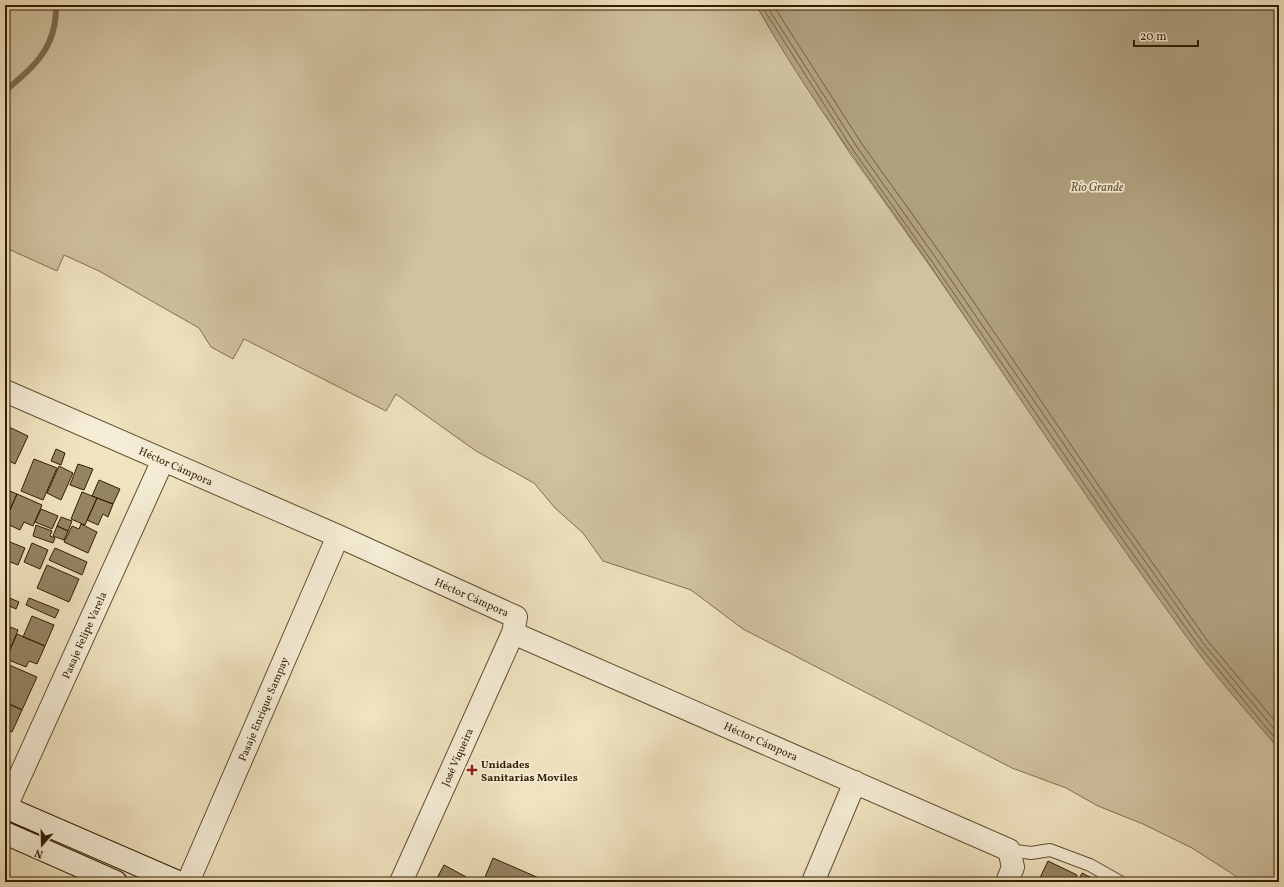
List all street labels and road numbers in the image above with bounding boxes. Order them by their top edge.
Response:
street label: Héctor Cámpora [136,444,215,491]
street label: Héctor Cámpora [432,575,511,622]
street label: Pasaje Felipe Varela [59,589,112,682]
street label: Pasaje Enrique Sampay [236,655,293,764]
street label: Héctor Cámpora [721,719,800,766]
street label: José Viqueira [439,726,478,789]

